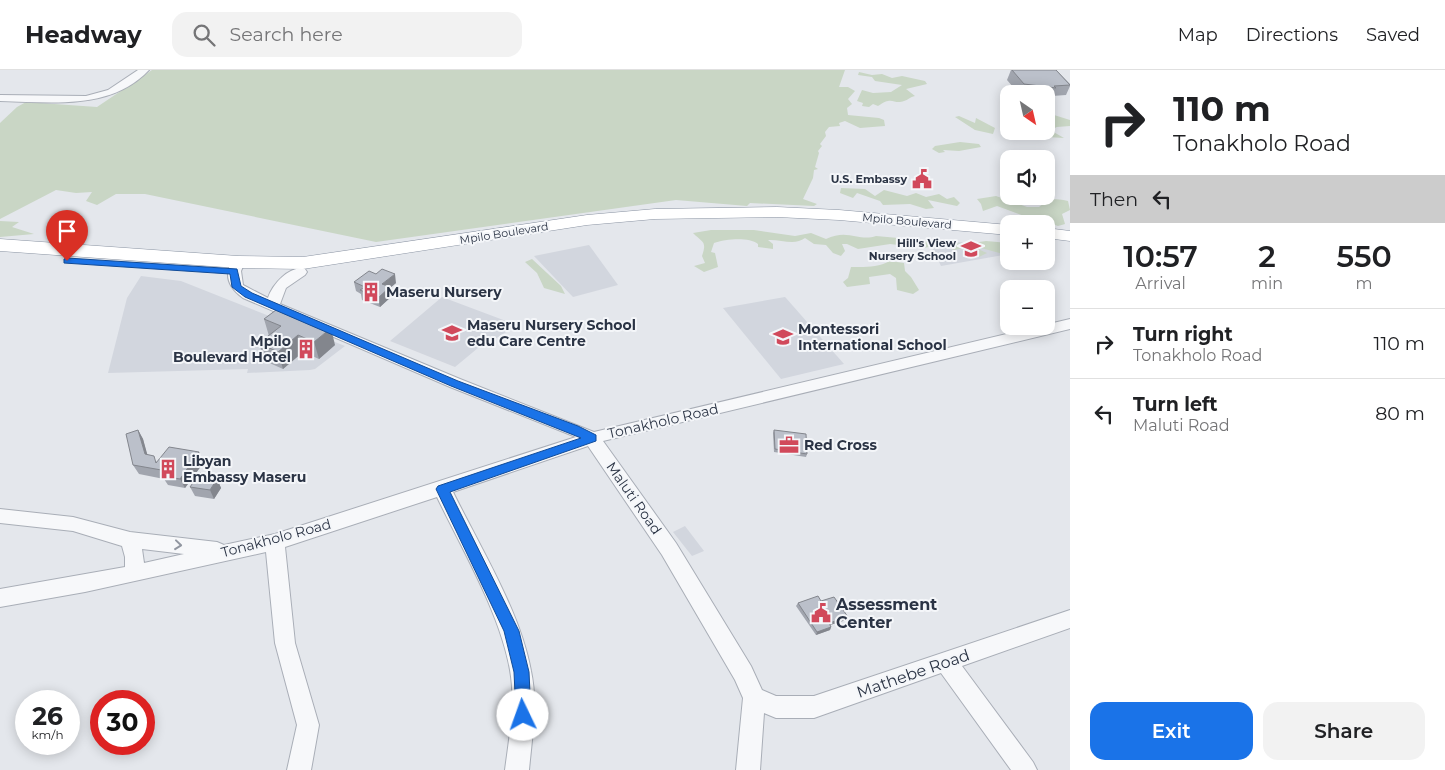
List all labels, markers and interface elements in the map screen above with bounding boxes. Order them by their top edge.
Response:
search box [172,12,522,57]
text: Headway [25,20,142,49]
icon: search [190,21,218,49]
text: Search here [230,23,343,46]
text: Map [1178,24,1218,46]
text: Directions [1246,24,1338,46]
text: Saved [1366,24,1420,46]
north arrow [1000,85,1055,140]
map controls [1000,85,1055,335]
text: 110 m [1173,87,1271,130]
icon: right [1090,90,1155,155]
text: Tonakholo Road [1173,130,1351,157]
button: sound [1000,150,1055,205]
public building icon: U.S. Embassy [911,168,933,190]
place label: U.S. Embassy [831,172,907,186]
icon: left [1148,185,1176,213]
text: Then [1090,188,1138,211]
pin [46,210,88,261]
street label: Mpilo Boulevard [862,210,952,232]
button: + [1000,215,1055,270]
icon: arrive [53,217,81,245]
street label: Mpilo Boulevard [459,219,549,247]
place label: Hill's View Nursery School [869,236,957,263]
school or university icon: Hill's View Nursery School [960,238,982,260]
text: 10:57 [1123,238,1198,275]
text: 2 [1258,238,1276,275]
text: 550 [1337,238,1392,275]
text: Arrival [1135,274,1186,293]
text: min [1251,274,1283,293]
text: m [1356,274,1373,293]
button: − [1000,280,1055,335]
building icon: Maseru Nursery [360,281,382,303]
place label: Maseru Nursery [386,283,502,301]
place label: Maseru Nursery School edu Care Centre [467,316,636,350]
place label: Montessori International School [798,320,947,354]
school or university icon: Maseru Nursery School edu Care Centre [441,322,463,344]
text: Turn right [1133,323,1233,346]
school or university icon: Montessori International School [772,326,794,348]
icon: right [1090,330,1118,358]
place label: Mpilo Boulevard Hotel [173,332,291,366]
text: 110 m [1374,332,1425,355]
building icon: Mpilo Boulevard Hotel [295,338,317,360]
text: Tonakholo Road [1133,346,1262,365]
text: Turn left [1133,393,1218,416]
street label: Tonakholo Road [606,399,720,443]
icon: left [1090,400,1118,428]
text: 80 m [1375,402,1425,425]
text: Maluti Road [1133,416,1230,435]
office icon: Red Cross [778,434,800,456]
place label: Red Cross [804,436,877,454]
place label: Libyan Embassy Maseru [183,452,306,486]
building icon: Libyan Embassy Maseru [157,458,179,480]
street label: Maluti Road [602,458,666,538]
street label: Tonakholo Road [219,515,333,561]
one-way arrow [174,539,182,550]
place label: Assessment Center [835,595,937,632]
public building icon: Assessment Center [810,602,832,624]
street label: Mathebe Road [854,645,972,702]
position arrow [496,688,548,740]
speed limit sign: 30 [90,690,155,755]
text: 26 [32,701,63,731]
button: Exit [1090,702,1253,760]
button: Share [1263,702,1425,760]
text: km/h [31,727,64,742]

